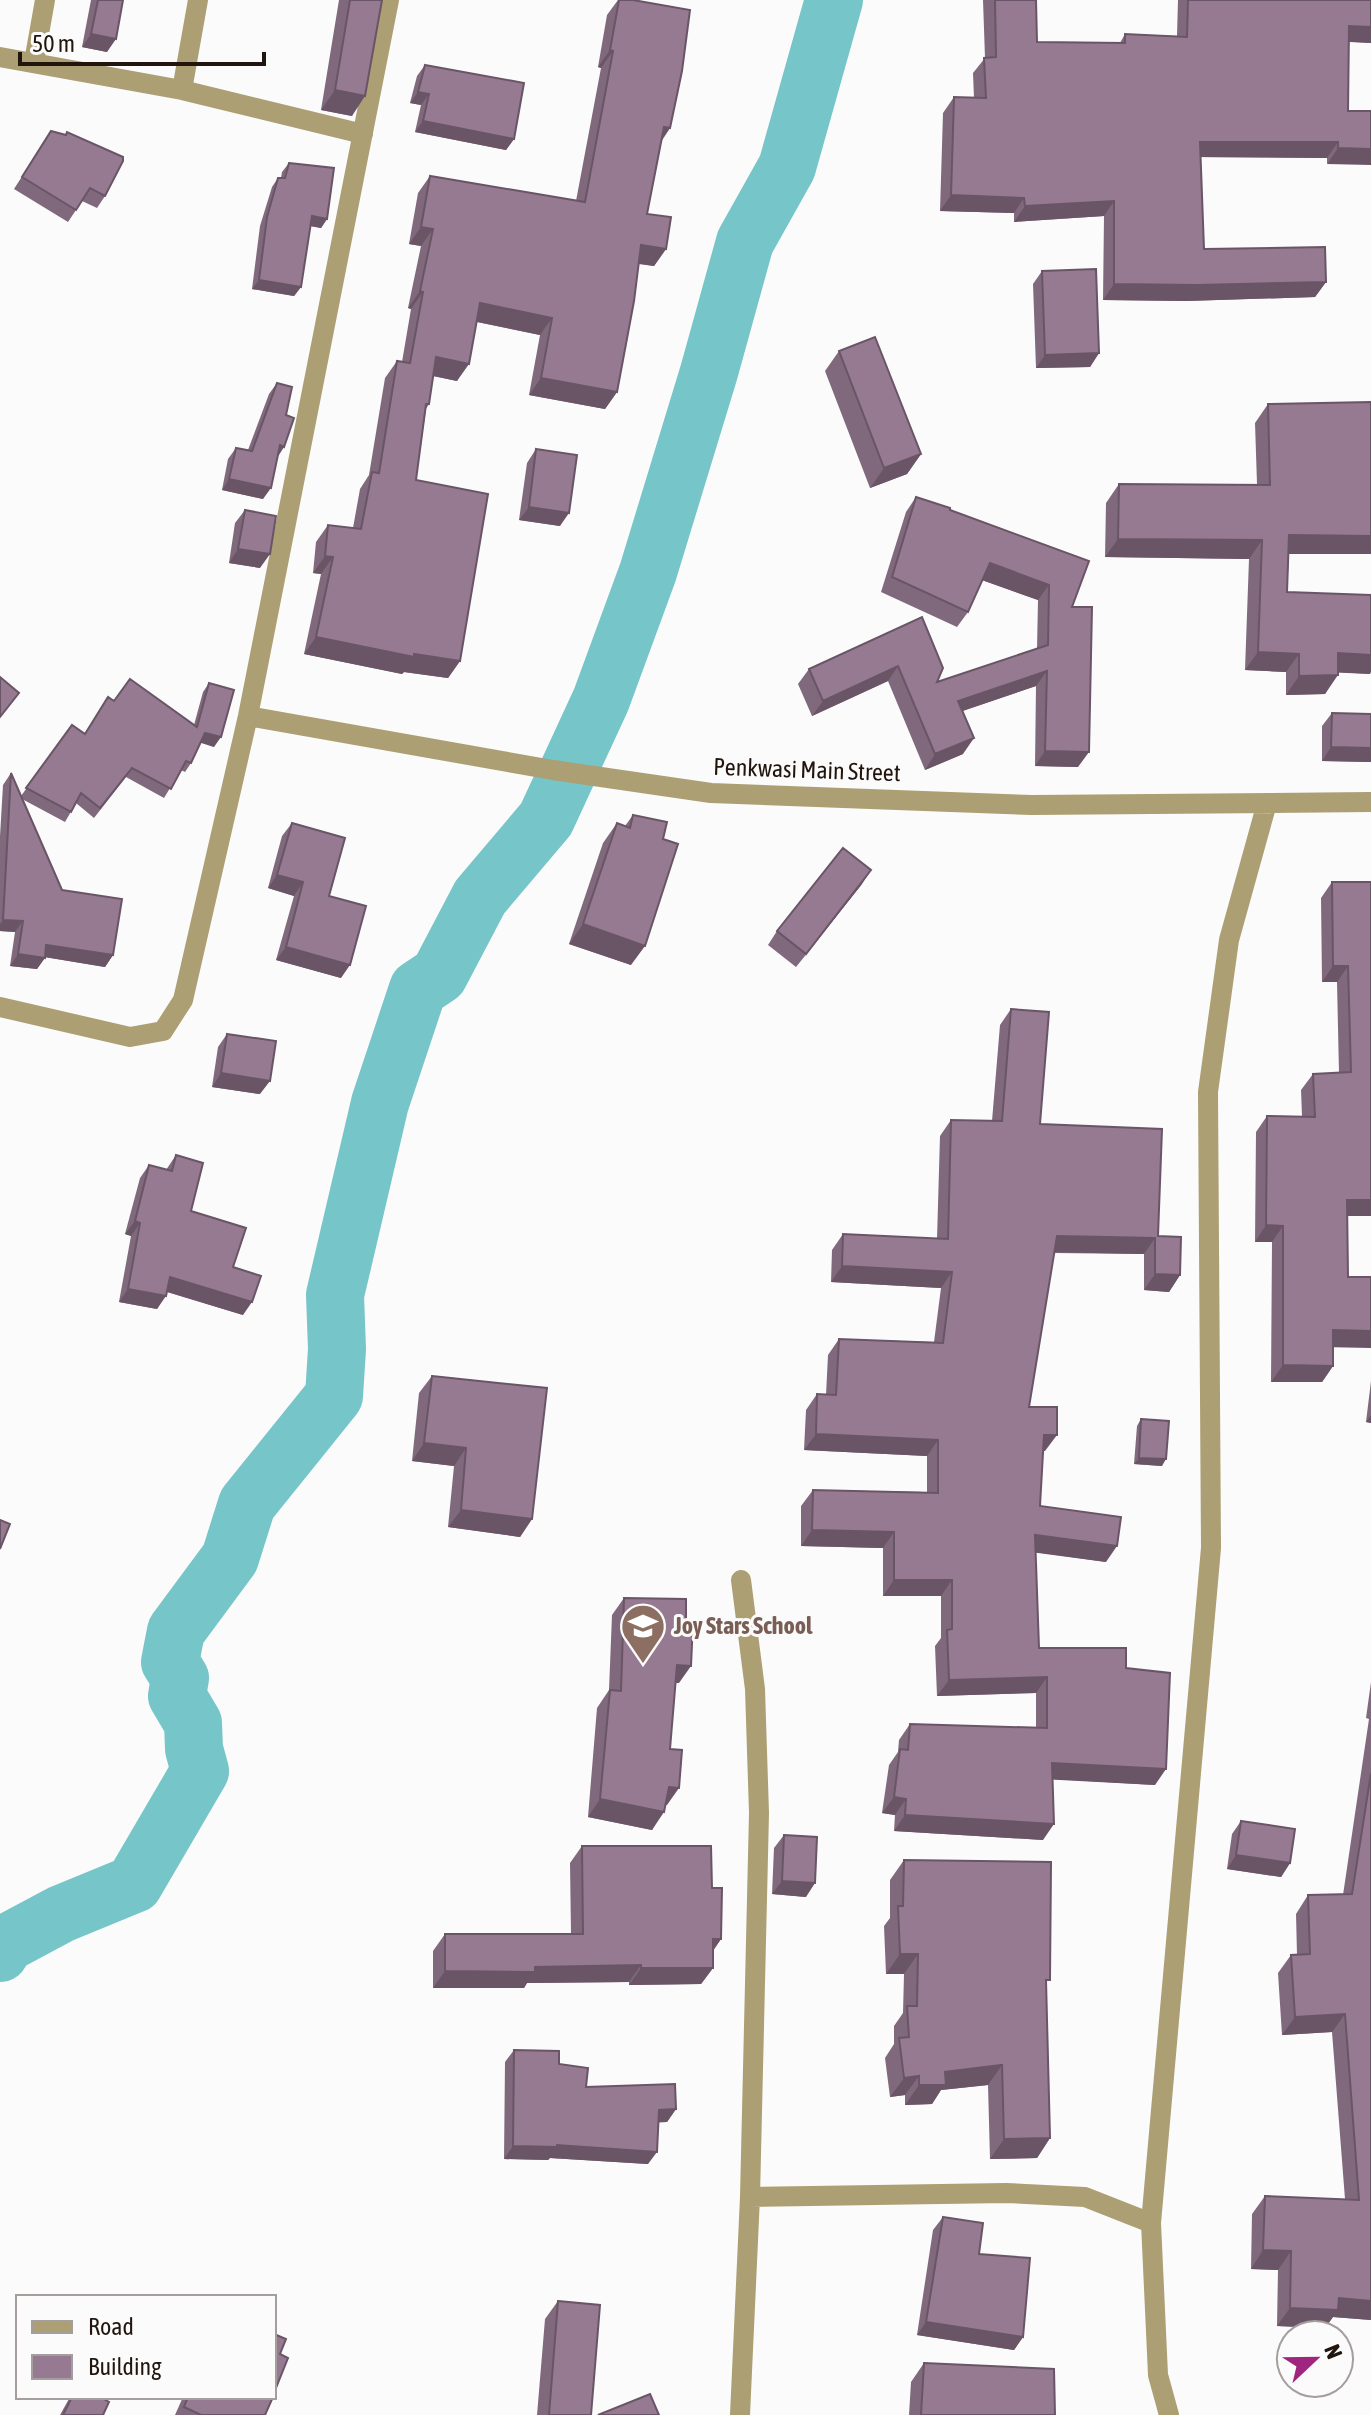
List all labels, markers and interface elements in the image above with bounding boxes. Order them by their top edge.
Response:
scale bar [20,16,264,66]
text: 50 m [32,30,75,57]
street label: Penkwasi Main Street [713,753,901,786]
school or university icon: Joy Stars School [619,1602,667,1665]
place label: Joy Stars School [673,1612,813,1639]
legend [16,2295,276,2399]
text: Road [88,2313,134,2340]
north arrow [1275,2319,1355,2399]
text: N [1319,2341,1348,2362]
text: Building [88,2353,162,2380]

